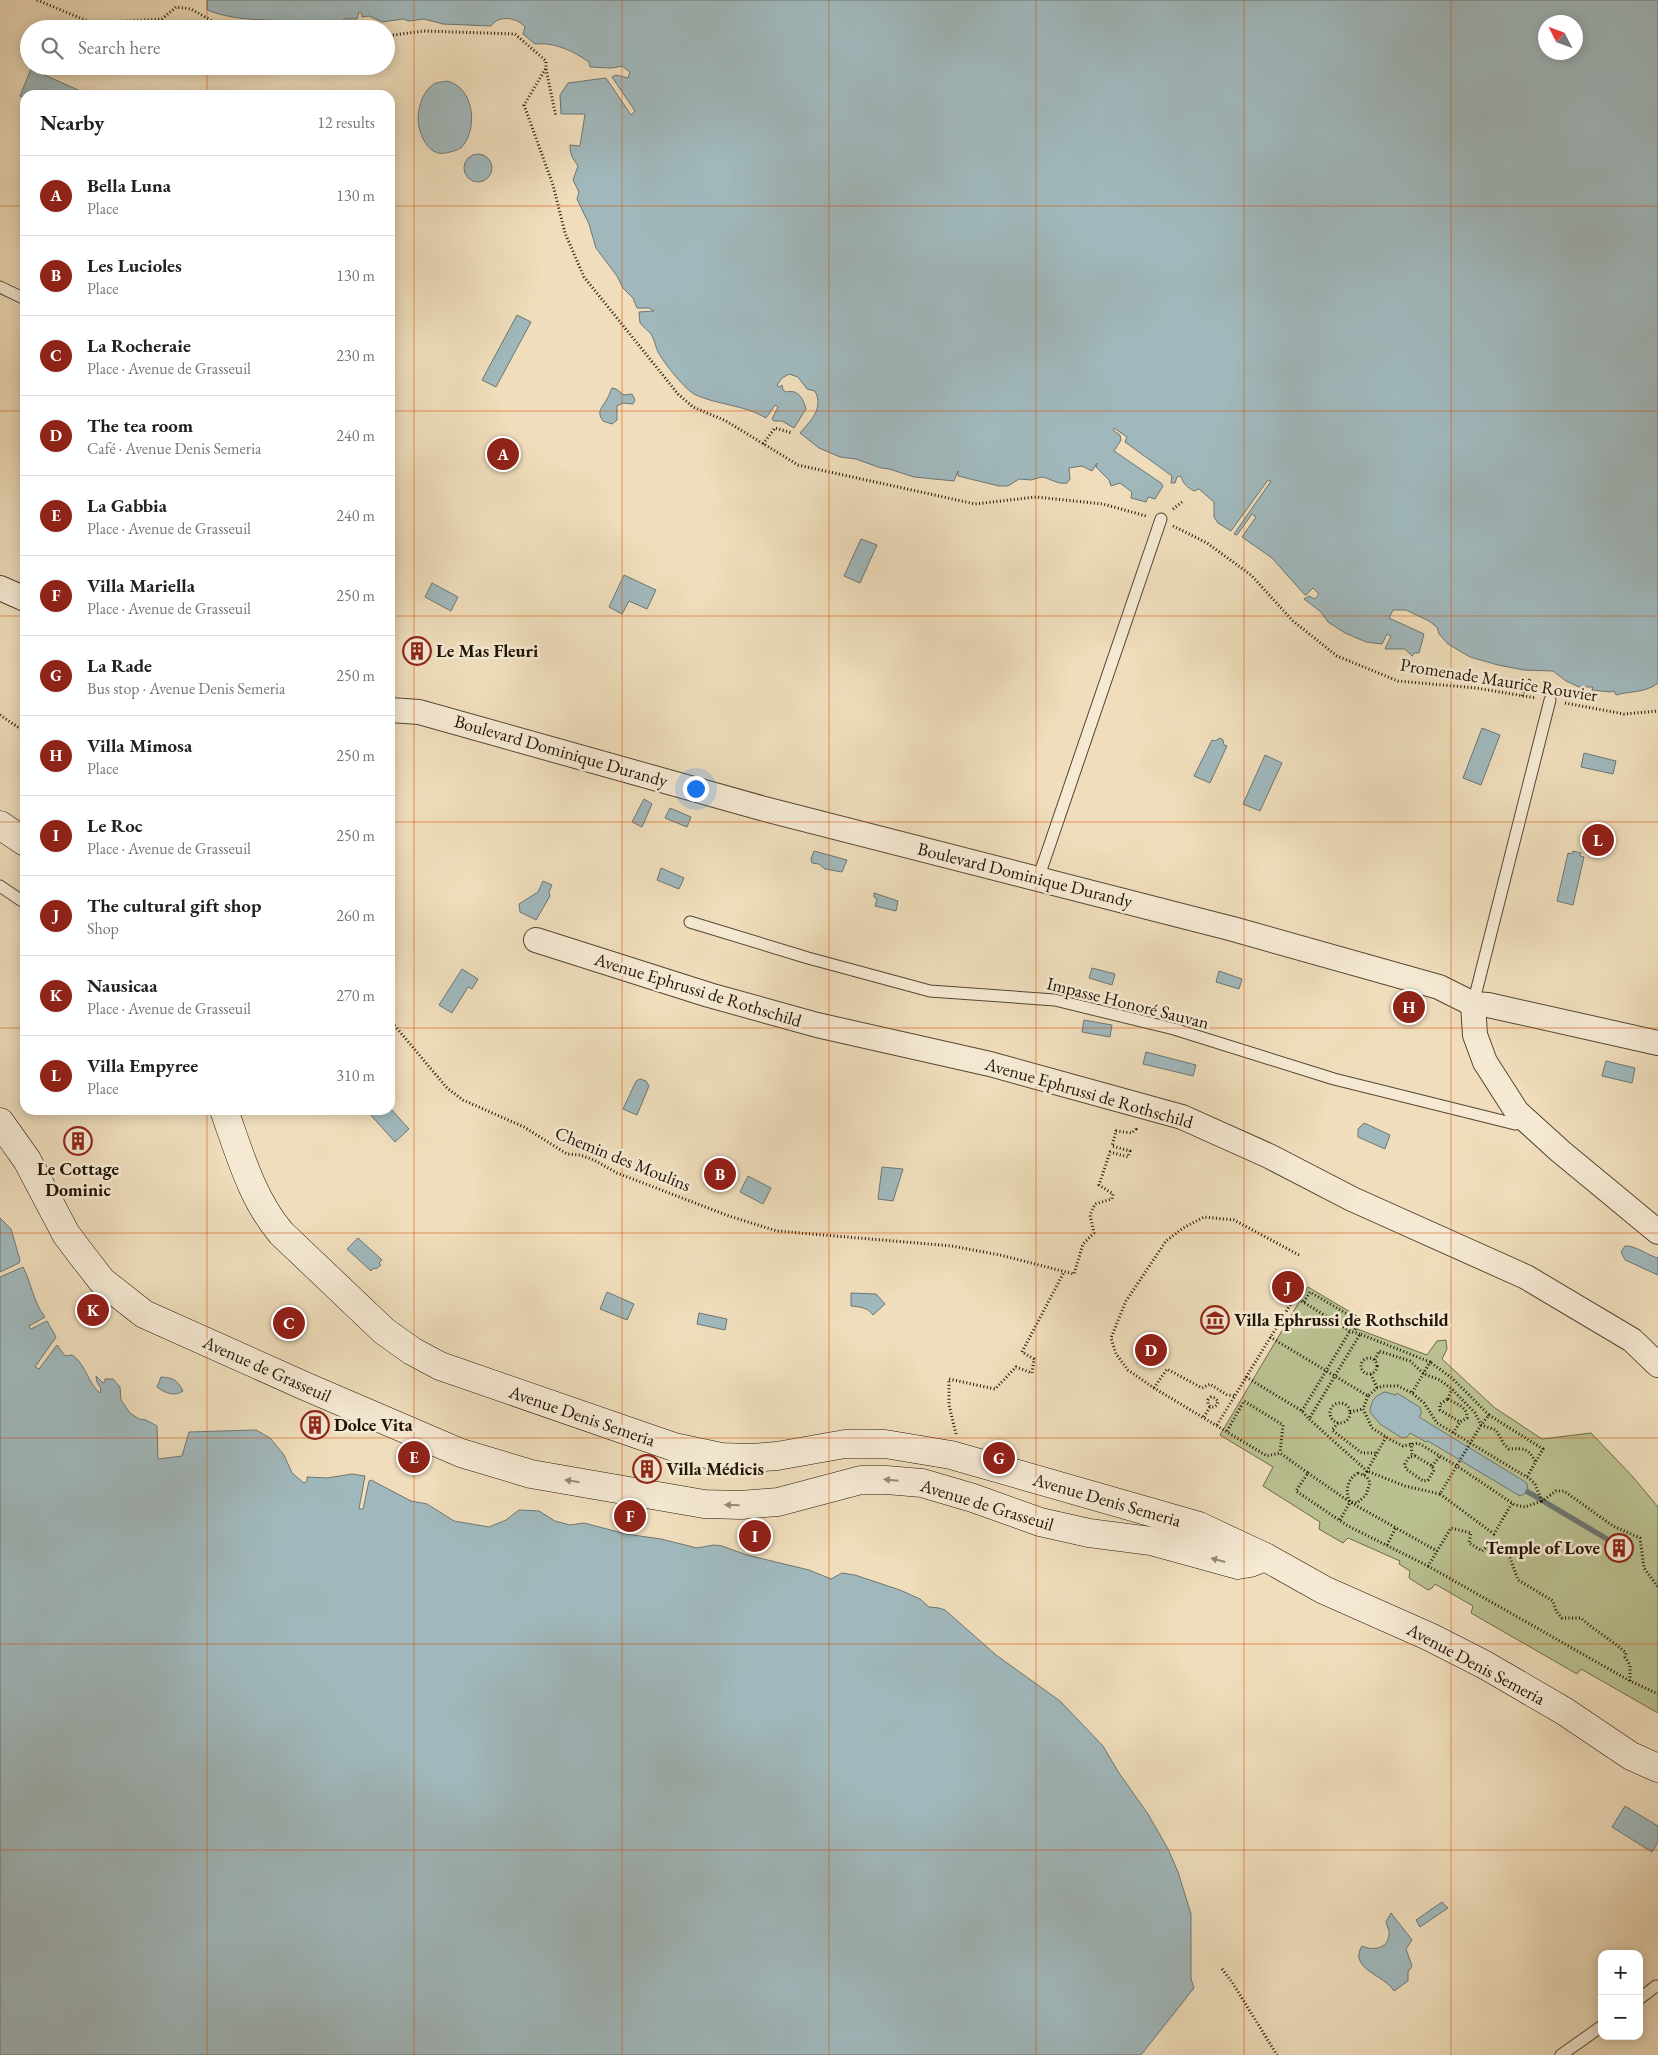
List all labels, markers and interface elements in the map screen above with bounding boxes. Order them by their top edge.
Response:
north arrow [1538,15,1583,60]
search box [20,20,395,75]
icon: search [38,34,66,62]
text: Search here [78,35,160,60]
text: Nearby [40,109,104,136]
text: 12 results [317,112,375,133]
text: Bella Luna [87,173,171,198]
text: A [50,185,62,206]
text: 130 m [336,185,375,206]
text: Place [87,198,119,219]
text: Les Lucioles [87,253,182,278]
text: B [51,265,61,286]
text: 130 m [336,265,375,286]
text: Place [87,278,119,299]
text: La Rocheraie [87,333,191,358]
text: C [50,345,62,366]
text: 230 m [336,345,375,366]
text: Place · Avenue de Grasseuil [87,358,251,379]
text: The tea room [87,413,193,438]
text: D [50,425,62,446]
text: 240 m [336,425,375,446]
pin: A [487,435,519,473]
text: Café · Avenue Denis Semeria [87,438,261,459]
text: La Gabbia [87,493,167,518]
text: E [51,505,61,526]
text: 240 m [336,505,375,526]
text: Place · Avenue de Grasseuil [87,518,251,539]
text: Villa Mariella [87,573,195,598]
text: F [52,585,60,606]
text: 250 m [336,585,375,606]
text: Place · Avenue de Grasseuil [87,598,251,619]
building icon: Le Mas Fleuri [402,636,432,666]
place label: Le Mas Fleuri [436,639,539,662]
text: La Rade [87,653,152,678]
street label: Promenade Maurice Rouvier [1399,653,1599,706]
text: G [50,665,62,686]
text: 250 m [336,665,375,686]
text: Bus stop · Avenue Denis Semeria [87,678,285,699]
street label: Boulevard Dominique Durandy [452,709,671,792]
text: Villa Mimosa [87,733,192,758]
text: H [50,745,62,766]
text: 250 m [336,745,375,766]
text: Place [87,758,119,779]
your location [683,776,709,802]
text: Le Roc [87,813,143,838]
pin: L [1582,821,1614,859]
text: I [53,825,59,846]
text: 250 m [336,825,375,846]
street label: Boulevard Dominique Durandy [915,837,1135,912]
text: Place · Avenue de Grasseuil [87,838,251,859]
text: The cultural gift shop [87,893,261,918]
text: J [53,905,59,926]
text: 260 m [336,905,375,926]
text: Shop [87,918,119,939]
street label: Avenue Ephrussi de Rothschild [591,947,805,1032]
street label: Impasse Honoré Sauvan [1045,971,1212,1034]
text: Nausicaa [87,973,157,998]
text: K [50,985,62,1006]
text: 270 m [336,985,375,1006]
pin: H [1393,988,1425,1026]
text: Place · Avenue de Grasseuil [87,998,251,1019]
street label: Avenue Ephrussi de Rothschild [981,1051,1197,1134]
text: Villa Empyree [87,1053,198,1078]
text: L [51,1065,61,1086]
text: 310 m [336,1065,375,1086]
text: Place [87,1078,119,1099]
street label: Chemin des Moulins [552,1121,695,1196]
building icon: Le Cottage Dominic [63,1126,93,1156]
pin: B [704,1155,736,1193]
place label: Le Cottage Dominic [37,1157,120,1201]
pin: J [1272,1268,1304,1306]
pin: K [77,1291,109,1329]
pin: C [273,1304,305,1342]
museum icon: Villa Ephrussi de Rothschild [1200,1305,1230,1335]
place label: Villa Ephrussi de Rothschild [1234,1308,1449,1331]
street label: Avenue de Grasseuil [198,1330,335,1407]
pin: D [1135,1331,1167,1369]
street label: Avenue Denis Semeria [505,1379,659,1452]
building icon: Dolce Vita [300,1410,330,1440]
place label: Dolce Vita [334,1413,413,1436]
pin: E [398,1438,430,1476]
pin: G [983,1439,1015,1477]
building icon: Villa Médicis [632,1454,662,1484]
place label: Villa Médicis [666,1457,764,1480]
street label: Avenue Denis Semeria [1029,1467,1185,1532]
street label: Avenue de Grasseuil [917,1473,1057,1536]
one-way arrow [563,1476,579,1484]
one-way arrow [883,1476,899,1484]
pin: F [614,1497,646,1535]
one-way arrow [724,1501,740,1509]
pin: I [739,1517,771,1555]
building icon: Temple of Love [1604,1533,1634,1563]
place label: Temple of Love [1486,1536,1600,1559]
one-way arrow [1211,1555,1226,1563]
street label: Avenue Denis Semeria [1402,1617,1550,1710]
map controls [1598,1950,1643,2040]
button: + [1598,1950,1643,1995]
button: − [1598,1995,1643,2040]

